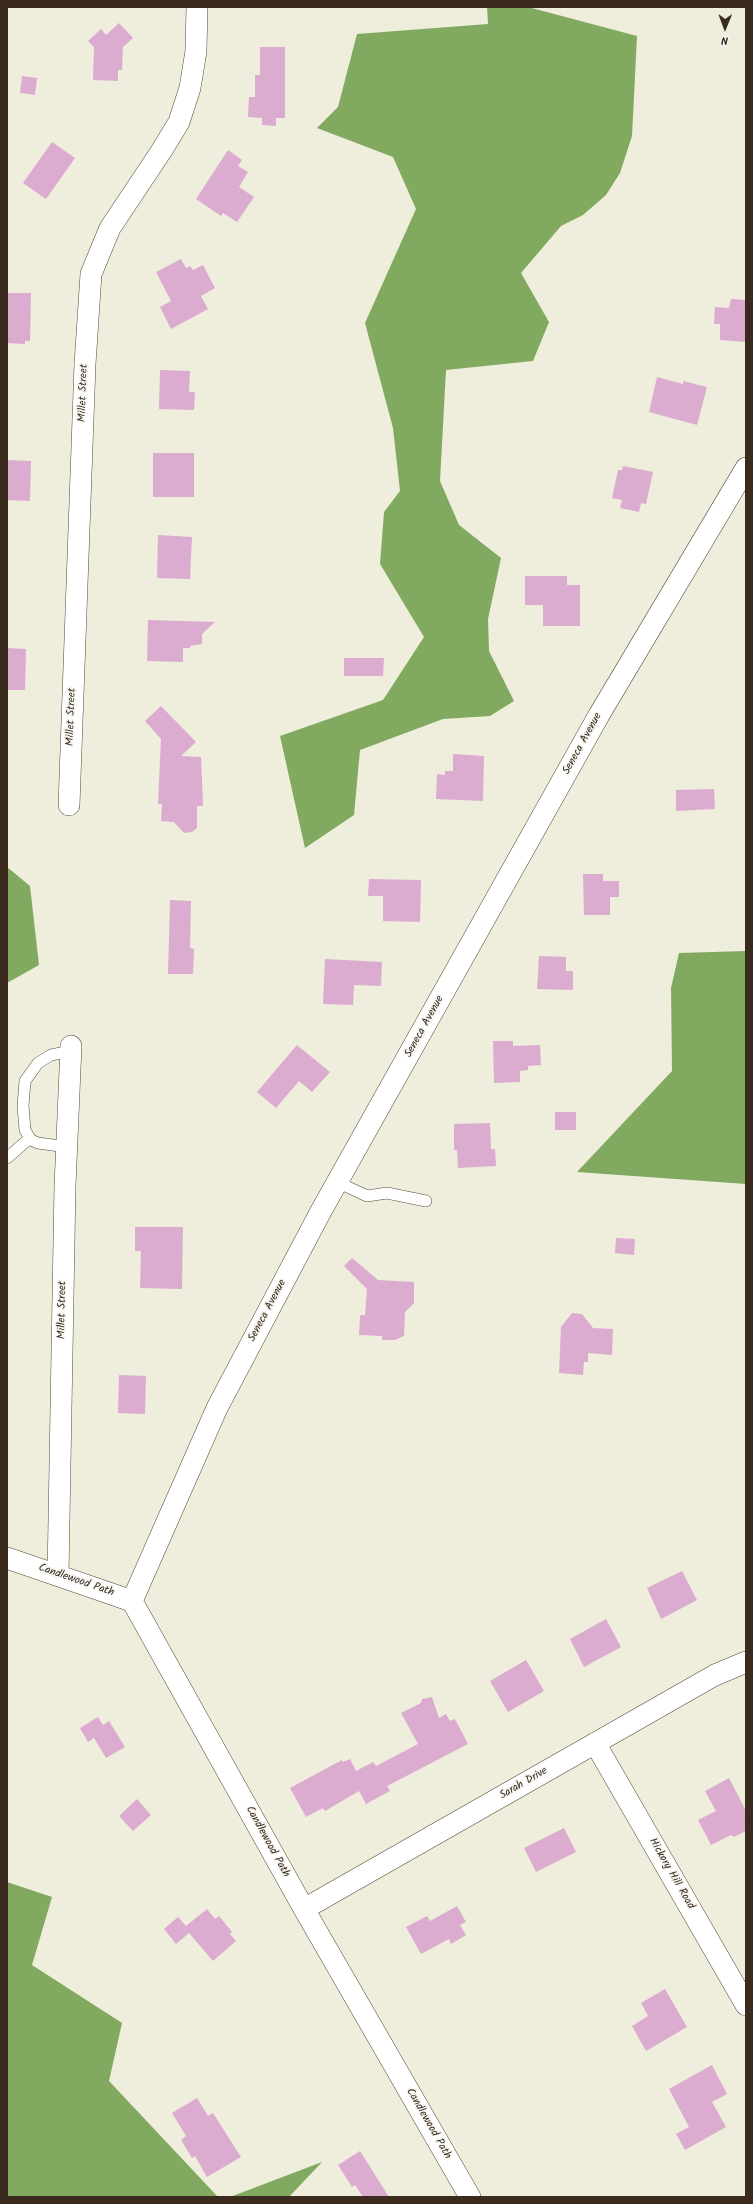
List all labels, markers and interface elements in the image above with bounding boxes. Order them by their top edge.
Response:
north arrow [705,8,745,48]
text: N [721,31,728,49]
street label: Millet Street [76,364,92,422]
street label: Millet Street [64,688,80,746]
street label: Seneca Avenue [561,711,605,777]
street label: Seneca Avenue [403,994,447,1060]
street label: Seneca Avenue [246,1278,290,1344]
street label: Millet Street [56,1281,70,1339]
street label: Candlewood Path [36,1562,116,1600]
street label: Sarah Drive [498,1765,550,1803]
street label: Candlewood Path [242,1804,292,1880]
street label: Hickory Hill Road [645,1836,697,1912]
street label: Candlewood Path [402,2086,454,2162]

